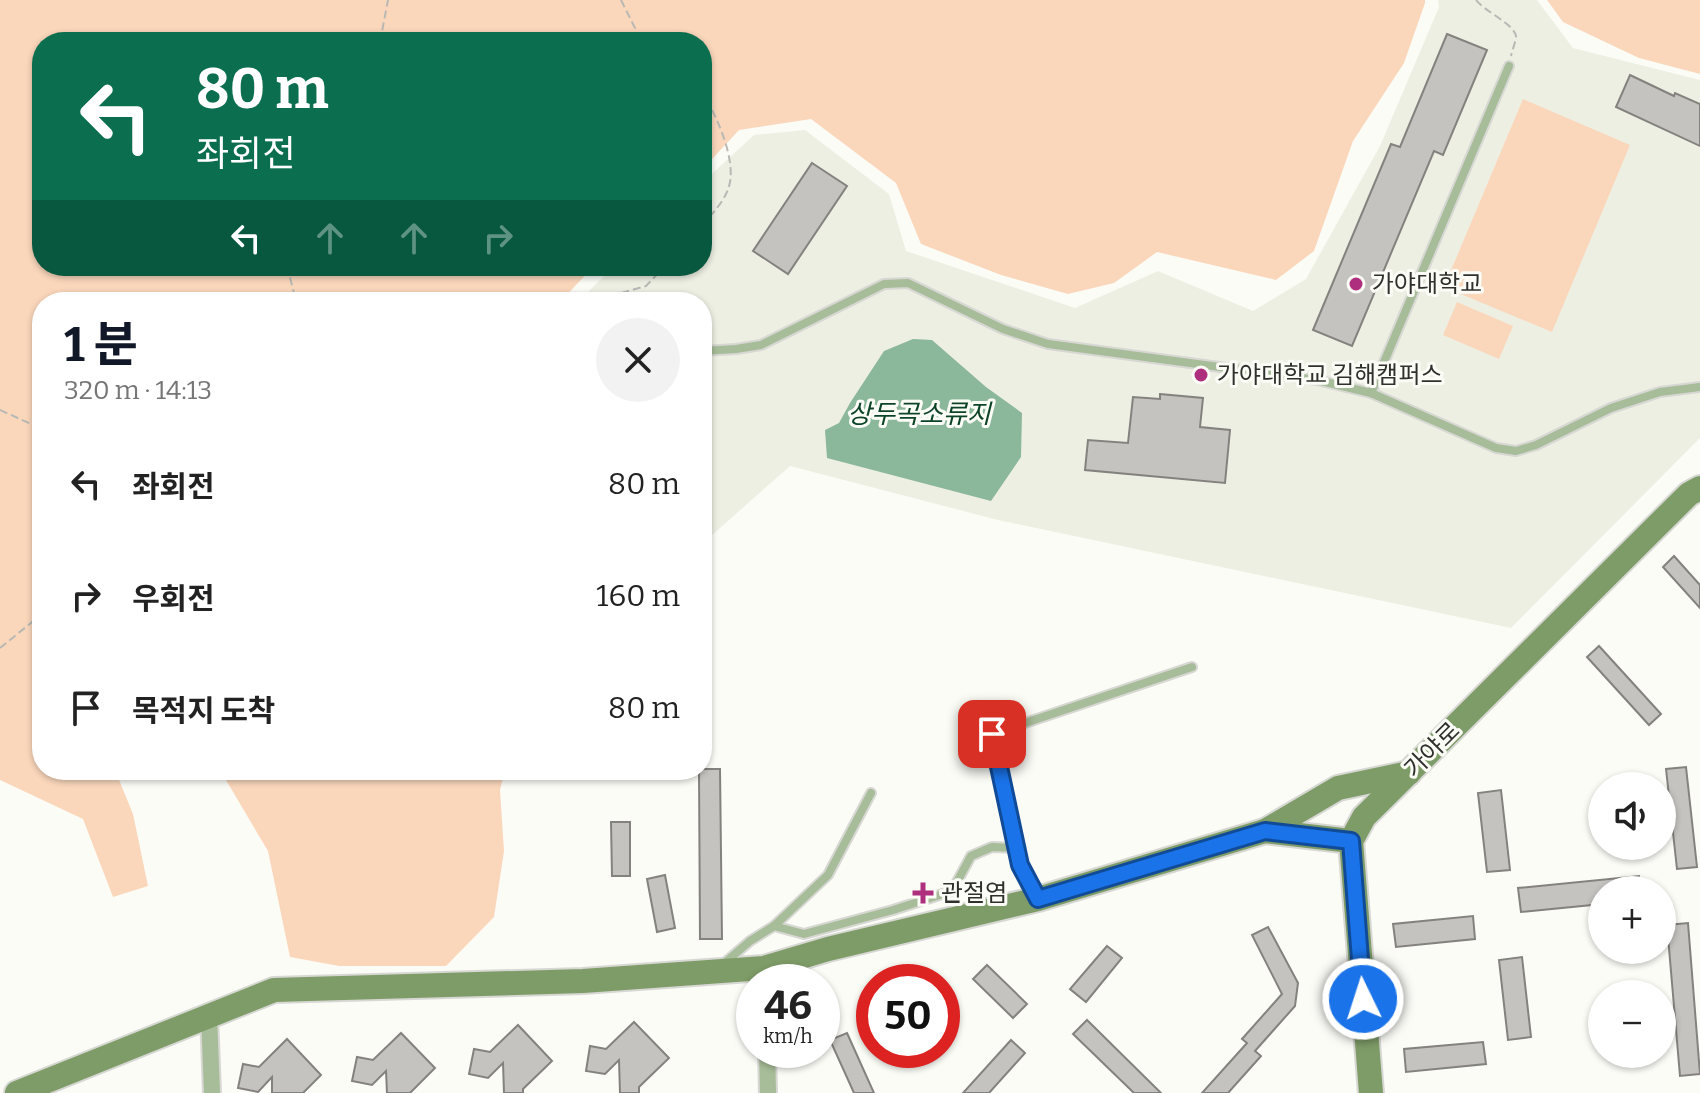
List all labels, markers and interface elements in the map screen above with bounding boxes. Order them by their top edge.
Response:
text: 80 m [196,56,329,123]
icon: left [64,64,168,168]
text: 좌회전 [196,132,295,176]
icon: left [224,216,268,260]
icon: ahead [308,216,352,260]
icon: ahead [392,216,436,260]
icon: right [476,216,520,260]
place label: 가야대학교 [1372,270,1482,298]
marker: 가야대학교 [1347,275,1365,293]
text: 1 분 [64,316,138,374]
button: close [596,318,680,402]
place label: 가야대학교 김해캠퍼스 [1217,361,1443,389]
marker: 가야대학교 김해캠퍼스 [1192,366,1210,384]
text: 320 m · 14:13 [64,375,212,406]
water label: 상두곡소류지 [847,399,993,430]
icon: left [64,462,108,506]
text: 80 m [608,466,680,502]
text: 좌회전 [132,469,215,505]
icon: right [64,574,108,618]
text: 160 m [596,578,680,614]
text: 우회전 [132,581,215,617]
icon: arrive [64,686,108,730]
text: 80 m [608,690,680,726]
text: 목적지 도착 [132,693,275,729]
pin [958,700,1026,768]
icon: arrive [970,712,1014,756]
street label: 가야로 [1399,717,1465,783]
map controls [1588,772,1676,1068]
button: sound [1588,772,1676,860]
button: + [1588,876,1676,964]
place label: 관절염 [941,879,1007,907]
marker: 관절염 [912,882,934,904]
position arrow [1321,957,1405,1041]
speed limit sign: 50 [856,964,960,1068]
button: − [1588,980,1676,1068]
text: 46 [764,982,812,1030]
text: km/h [763,1024,813,1048]

